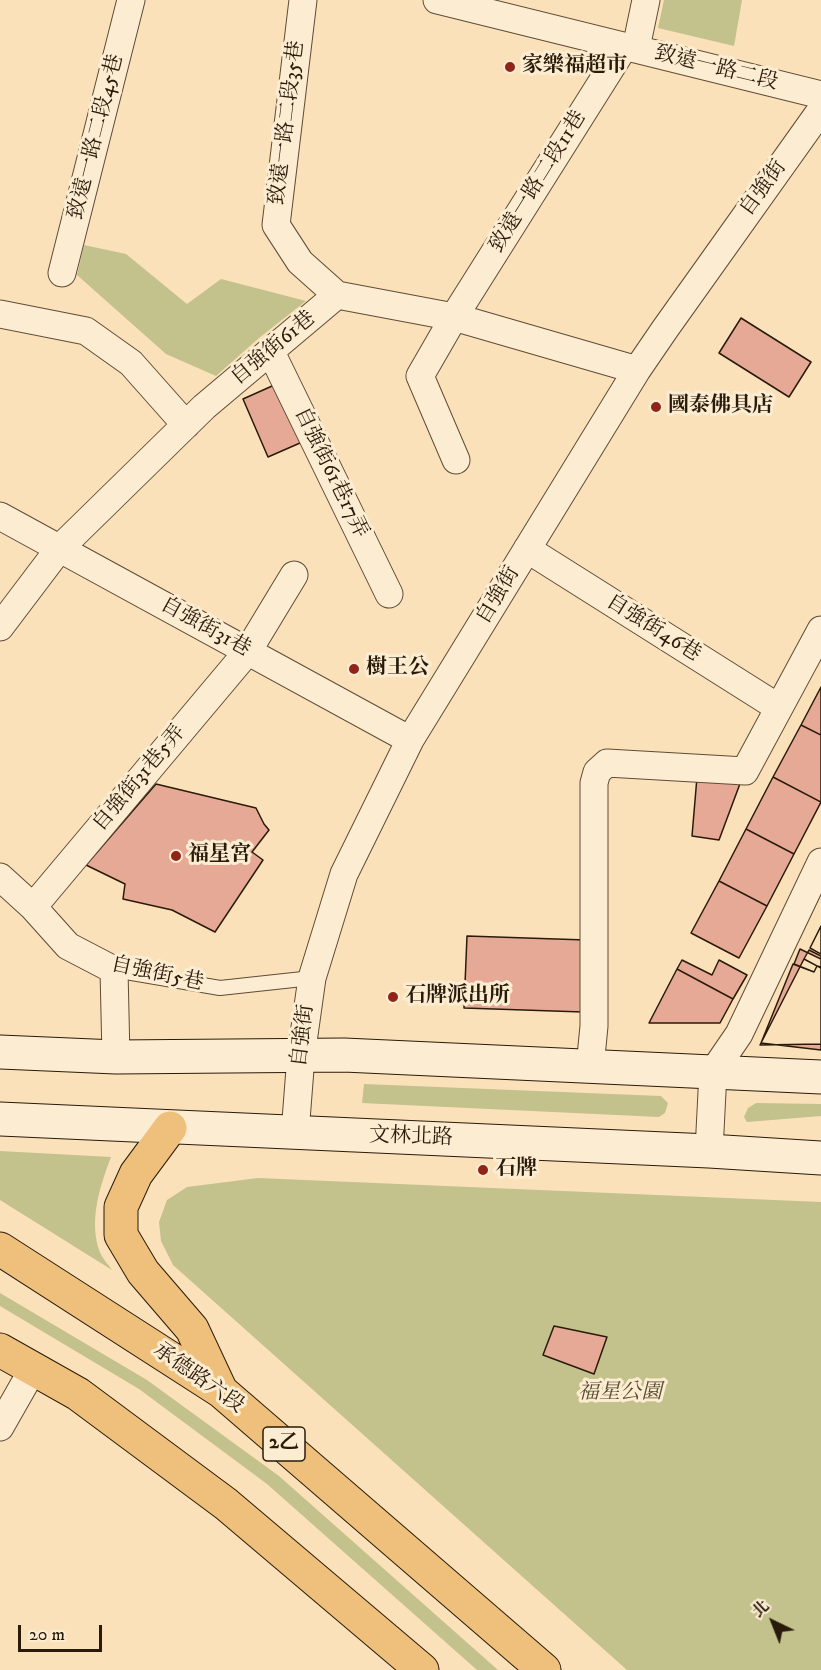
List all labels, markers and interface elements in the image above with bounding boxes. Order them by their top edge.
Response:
street label: 致遠一路二段35巷 [265,39,311,207]
street label: 致遠一路二段 [652,42,780,96]
street label: 致遠一路二段45巷 [64,52,130,222]
place label: 家樂福超市 [522,54,627,80]
marker: 家樂福超市 [503,60,517,74]
street label: 致遠一路二段11巷 [485,106,593,258]
street label: 自強街 [735,156,793,222]
street label: 自強街61巷 [227,306,321,392]
place label: 國泰佛具店 [668,394,773,420]
marker: 國泰佛具店 [649,400,663,414]
street label: 自強街61巷17弄 [287,404,373,542]
street label: 自強街 [472,563,526,629]
street label: 自強街46巷 [601,590,705,668]
street label: 自強街31巷 [155,593,255,663]
place label: 樹王公 [366,656,429,682]
marker: 樹王公 [347,662,361,676]
street label: 自強街31巷5弄 [88,721,192,837]
place label: 福星宮 [188,843,251,869]
marker: 福星宮 [169,849,183,863]
street label: 自強街5巷 [108,953,206,997]
place label: 石牌派出所 [405,984,510,1010]
marker: 石牌派出所 [386,990,400,1004]
street label: 自強街 [288,1003,320,1069]
street label: 文林北路 [369,1124,453,1152]
place label: 石牌 [495,1157,537,1183]
marker: 石牌 [476,1163,490,1177]
street label: 承德路六段 [148,1339,248,1419]
park label: 福星公園 [578,1381,662,1407]
road number: 2乙 [263,1427,305,1461]
north arrow [743,1592,803,1652]
text: 北 [748,1596,773,1622]
scale bar [21,1613,105,1651]
text: 20 m [29,1624,65,1646]

